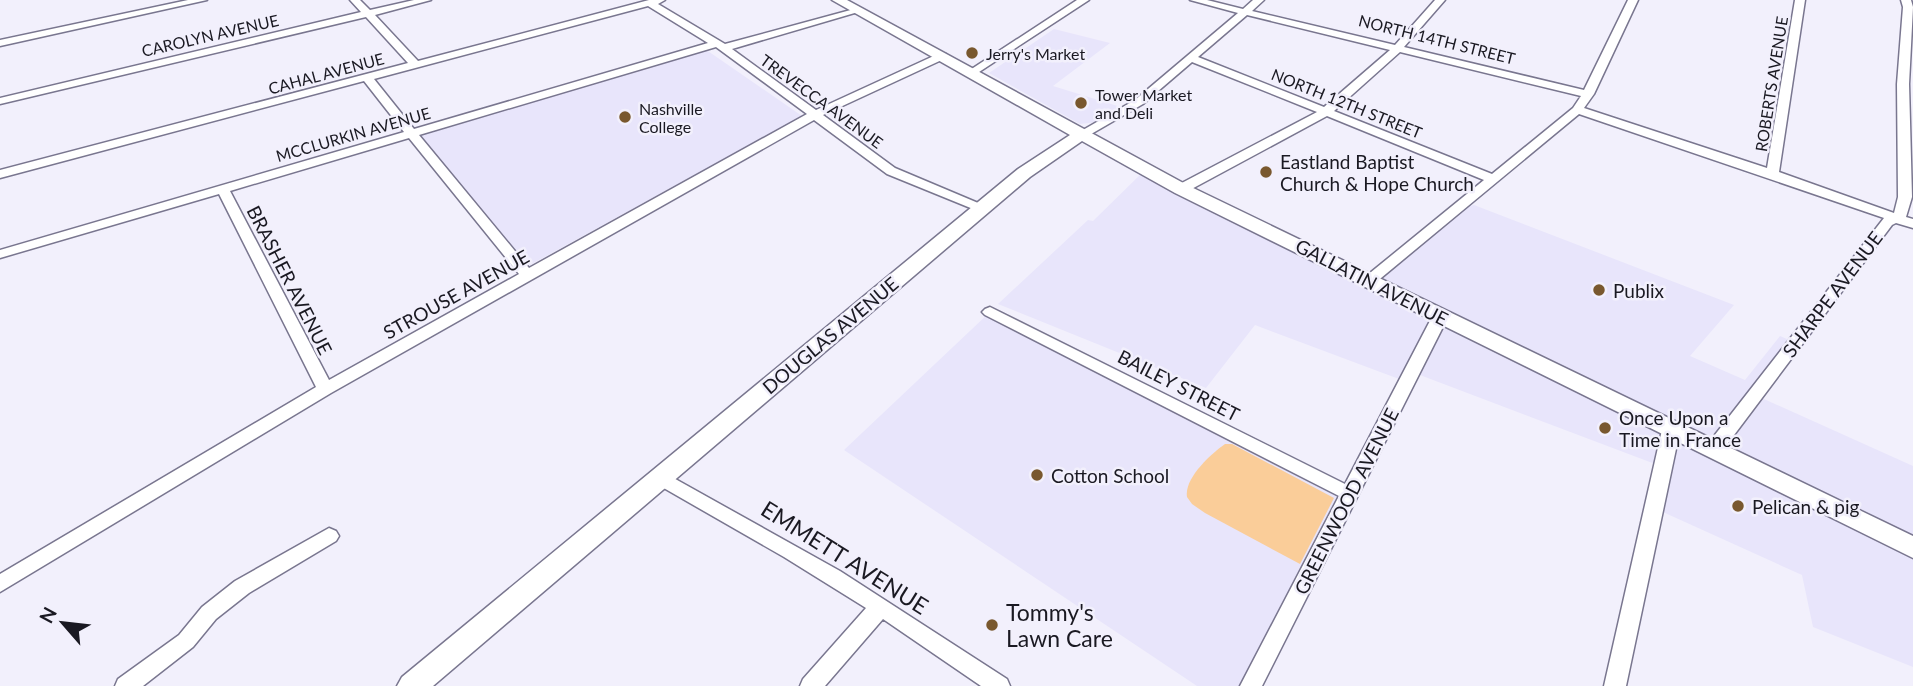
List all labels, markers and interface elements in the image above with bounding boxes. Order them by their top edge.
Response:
street label: CAROLYN AVENUE [140,10,280,60]
street label: NORTH 14TH STREET [1357,10,1518,68]
street label: ROBERTS AVENUE [1751,15,1791,153]
place label: Jerry's Market [986,44,1085,63]
marker: Jerry's Market [964,45,980,61]
street label: CAHAL AVENUE [266,48,386,98]
street label: TREVECCA AVENUE [757,50,887,152]
street label: NORTH 12TH STREET [1269,64,1426,142]
place label: Tower Market and Deli [1095,85,1192,122]
marker: Tower Market and Deli [1073,95,1089,111]
place label: Nashville College [639,99,703,136]
street label: MCCLURKIN AVENUE [274,103,432,165]
marker: Nashville College [617,109,633,125]
place label: Eastland Baptist Church & Hope Church [1280,150,1474,195]
marker: Eastland Baptist Church & Hope Church [1258,164,1274,180]
street label: BRASHER AVENUE [243,202,338,358]
street label: SHARPE AVENUE [1777,227,1887,361]
street label: GALLATIN AVENUE [1292,234,1452,330]
street label: STROUSE AVENUE [379,244,533,344]
street label: DOUGLAS AVENUE [758,272,902,398]
place label: Publix [1613,279,1665,302]
marker: Publix [1591,282,1607,298]
street label: BAILEY STREET [1114,344,1244,426]
street label: GREENWOOD AVENUE [1289,404,1403,598]
place label: Once Upon a Time in France [1619,406,1741,451]
marker: Once Upon a Time in France [1597,420,1613,436]
place label: Cotton School [1051,464,1169,487]
marker: Cotton School [1029,467,1045,483]
street label: EMMETT AVENUE [756,494,934,620]
place label: Pelican & pig [1752,495,1860,518]
marker: Pelican & pig [1730,498,1746,514]
north arrow [28,588,98,658]
place label: Tommy's Lawn Care [1006,598,1113,652]
text: N [34,603,61,627]
marker: Tommy's Lawn Care [984,617,1000,633]

